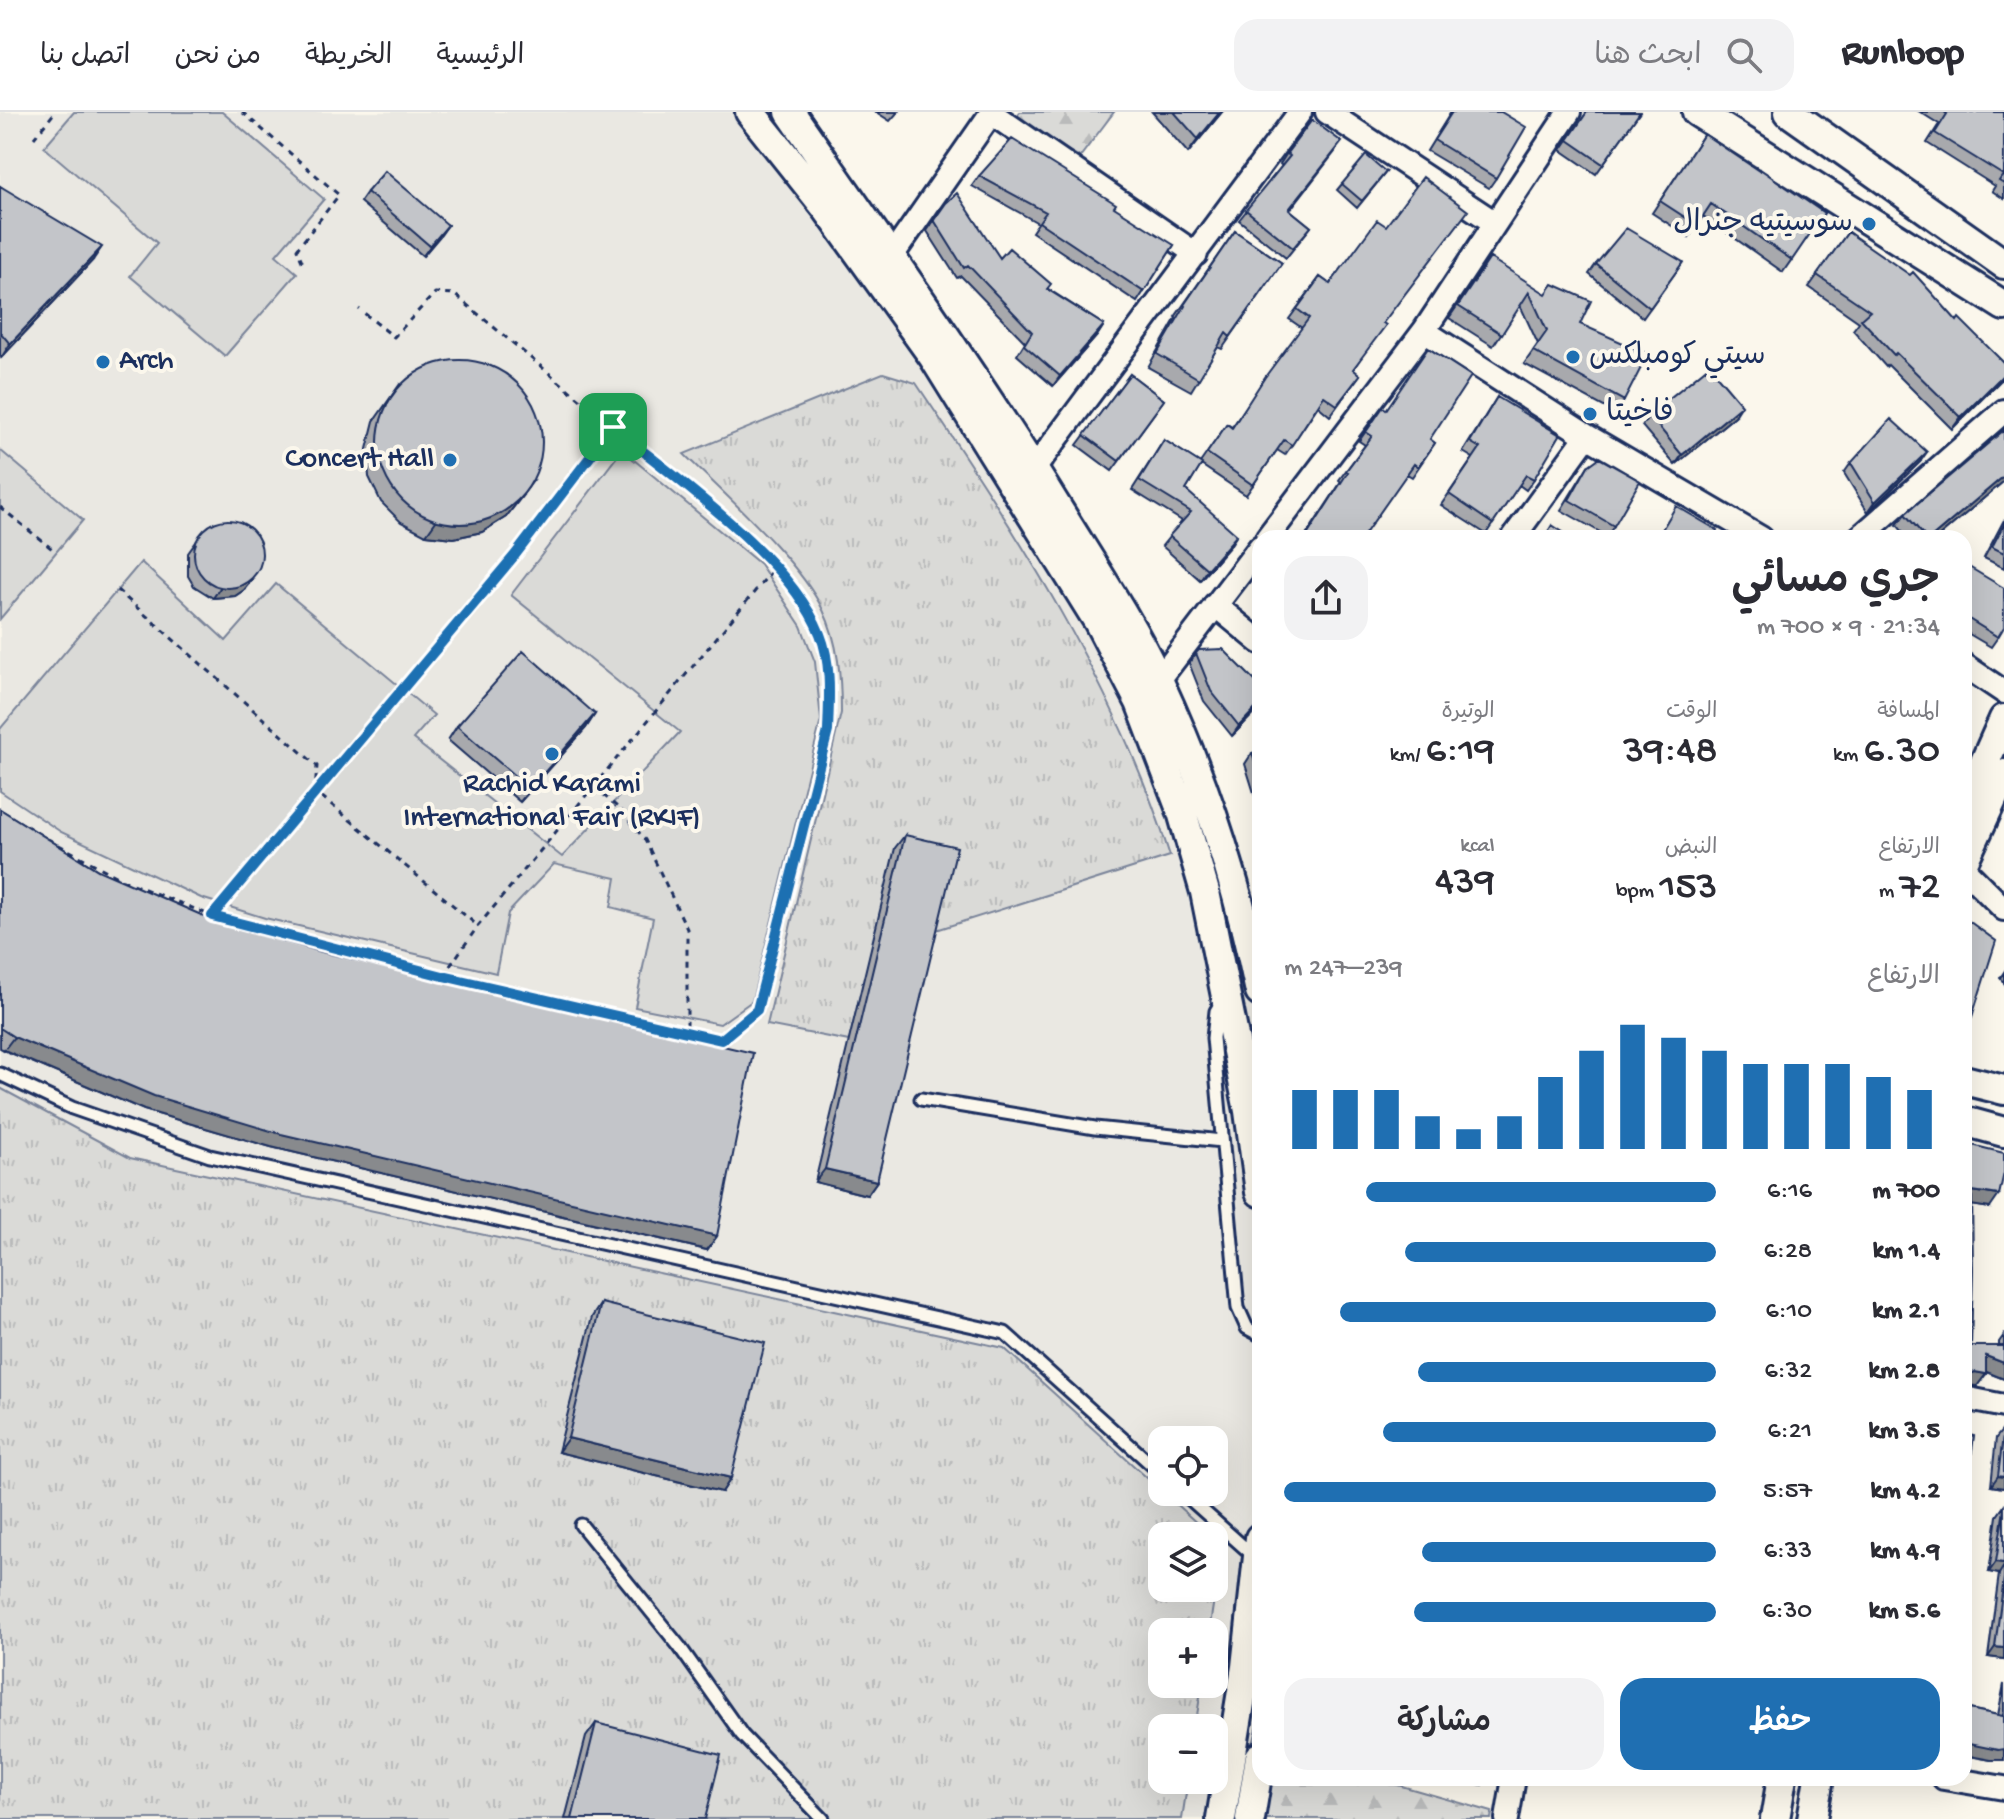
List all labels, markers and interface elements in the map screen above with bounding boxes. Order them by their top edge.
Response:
search box [1234,19,1794,91]
icon: search [1722,33,1766,77]
text: Runloop [1842,33,1964,77]
text: ابحث هنا [1594,40,1702,75]
text: اتصل بنا [40,41,130,74]
text: من نحن [174,41,261,74]
text: الخريطة [305,41,392,74]
text: الرئيسية [436,41,524,74]
place label: سوسيتيه جنرال [1673,207,1853,242]
marker: سوسيتيه جنرال [1860,215,1878,233]
place label: سيتي كومبلكس [1589,340,1766,379]
place label: Arch [119,345,174,380]
marker: سيتي كومبلكس [1564,348,1582,366]
marker: Arch [94,353,112,371]
pin [579,393,647,461]
place label: فاخيتا [1606,397,1674,432]
icon: arrive [591,405,635,449]
marker: فاخيتا [1581,405,1599,423]
place label: Concert Hall [285,443,434,478]
marker: Concert Hall [441,451,459,469]
button: share [1284,556,1368,640]
text: جري مسائي [1731,557,1940,609]
text: 21:34 · 9 × 700 m [1757,613,1940,644]
text: الوتيرة [1442,700,1495,726]
text: الوقت [1666,700,1717,726]
text: المسافة [1877,700,1940,726]
text: 6:19 [1426,729,1495,776]
text: 39:48 [1623,729,1717,776]
text: 6.30 [1864,729,1940,776]
text: /km [1390,743,1426,769]
text: km [1833,743,1864,769]
marker: Rachid Karami International Fair (RKIF) [543,745,561,763]
place label: Rachid Karami International Fair (RKIF) [403,768,701,837]
text: kcal [1460,834,1495,860]
text: النبض [1665,836,1717,862]
text: الارتفاع [1878,836,1940,862]
text: 439 [1435,860,1495,907]
text: 153 [1659,865,1717,912]
text: 72 [1900,865,1940,912]
text: bpm [1616,879,1659,905]
text: m [1879,879,1900,905]
text: 239–247 m [1284,954,1402,985]
text: الارتفاع [1867,963,1940,994]
text: 6:16 [1767,1177,1812,1208]
text: 700 m [1872,1177,1940,1208]
text: 6:28 [1764,1237,1812,1268]
text: 1.4 km [1873,1237,1940,1268]
text: 6:10 [1765,1297,1812,1328]
text: 2.1 km [1872,1297,1940,1328]
text: 6:32 [1764,1357,1812,1388]
text: 2.8 km [1869,1357,1940,1388]
text: 6:21 [1767,1417,1812,1448]
text: 3.5 km [1868,1417,1940,1448]
map controls [1148,1426,1228,1794]
button: locate [1148,1426,1228,1506]
text: 5:57 [1763,1477,1812,1508]
text: 4.2 km [1871,1477,1940,1508]
button: layers [1148,1522,1228,1602]
text: 6:33 [1764,1537,1812,1568]
text: 4.9 km [1870,1537,1940,1568]
text: 6:30 [1762,1597,1812,1628]
text: 5.6 km [1869,1597,1940,1628]
button: + [1148,1618,1228,1698]
button: مشاركة [1284,1678,1604,1770]
button: حفظ [1620,1678,1940,1770]
button: − [1148,1714,1228,1794]

